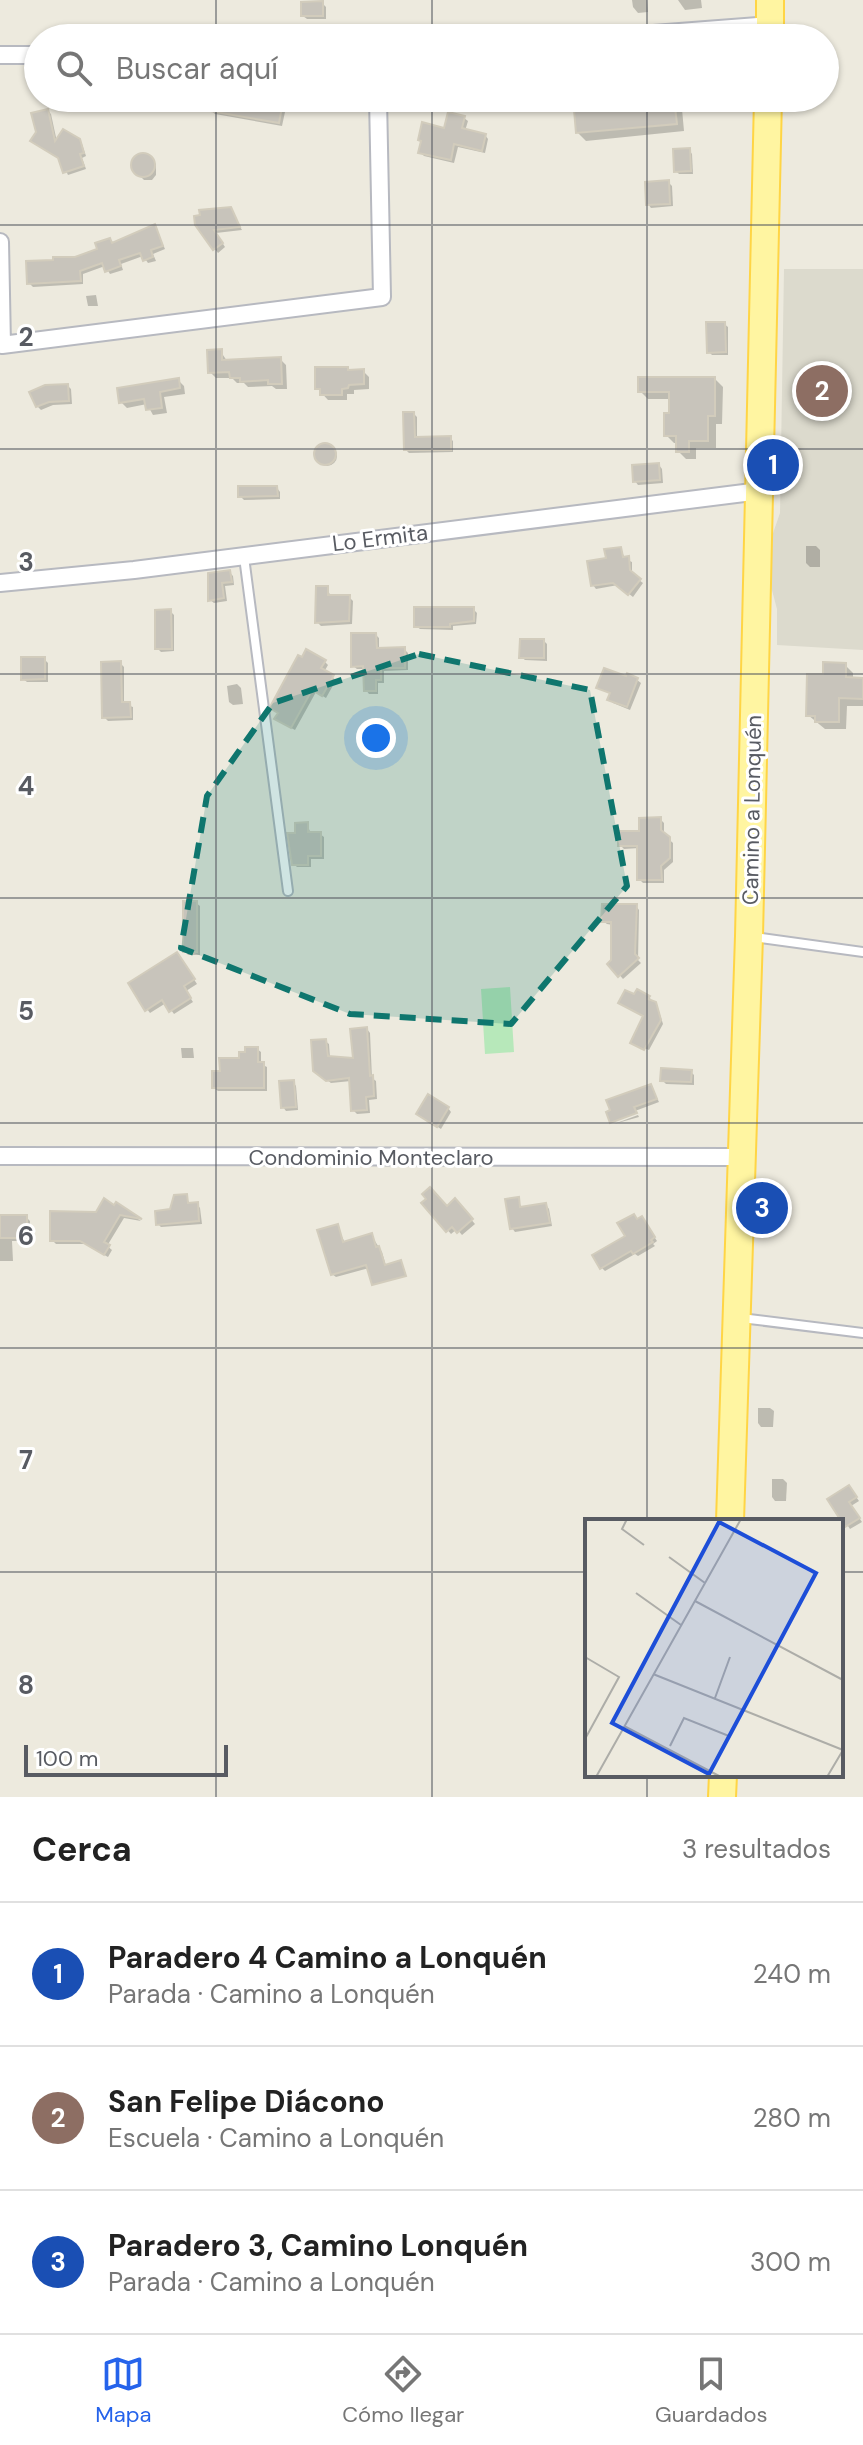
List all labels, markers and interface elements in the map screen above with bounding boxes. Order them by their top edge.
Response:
search box [24,24,839,112]
icon: search [52,46,96,90]
text: Buscar aquí [116,49,278,88]
text: 2 [18,320,34,354]
pin: 2 [796,361,848,421]
pin: 1 [747,435,799,495]
street label: Lo Ermita [331,518,429,558]
text: 3 [18,545,34,579]
street label: Camino a Lonquén [736,715,768,905]
your location [356,718,396,758]
text: 4 [18,769,34,803]
text: 5 [18,994,34,1028]
street label: Condominio Monteclaro [248,1143,494,1172]
pin: 3 [736,1178,788,1238]
text: 6 [18,1219,34,1253]
text: 7 [19,1443,33,1477]
inset map [585,1519,843,1777]
text: 8 [18,1668,34,1702]
scale bar [24,1741,228,1777]
text: 100 m [36,1744,98,1773]
text: Cerca [32,1827,132,1872]
text: 3 resultados [682,1832,831,1866]
text: Paradero 4 Camino a Lonquén [108,1938,547,1977]
text: 1 [53,1957,63,1991]
text: 240 m [753,1957,831,1991]
text: Parada · Camino a Lonquén [108,1977,435,2011]
text: San Felipe Diácono [108,2082,385,2121]
text: 2 [50,2101,66,2135]
text: 280 m [753,2101,831,2135]
text: Escuela · Camino a Lonquén [108,2121,444,2155]
text: Paradero 3, Camino Lonquén [108,2226,528,2265]
text: 3 [50,2245,66,2279]
text: 300 m [750,2245,831,2279]
text: Parada · Camino a Lonquén [108,2265,435,2299]
tab: Mapa [95,2352,152,2429]
tab: Cómo llegar [342,2352,464,2429]
tab: Guardados [655,2352,768,2429]

